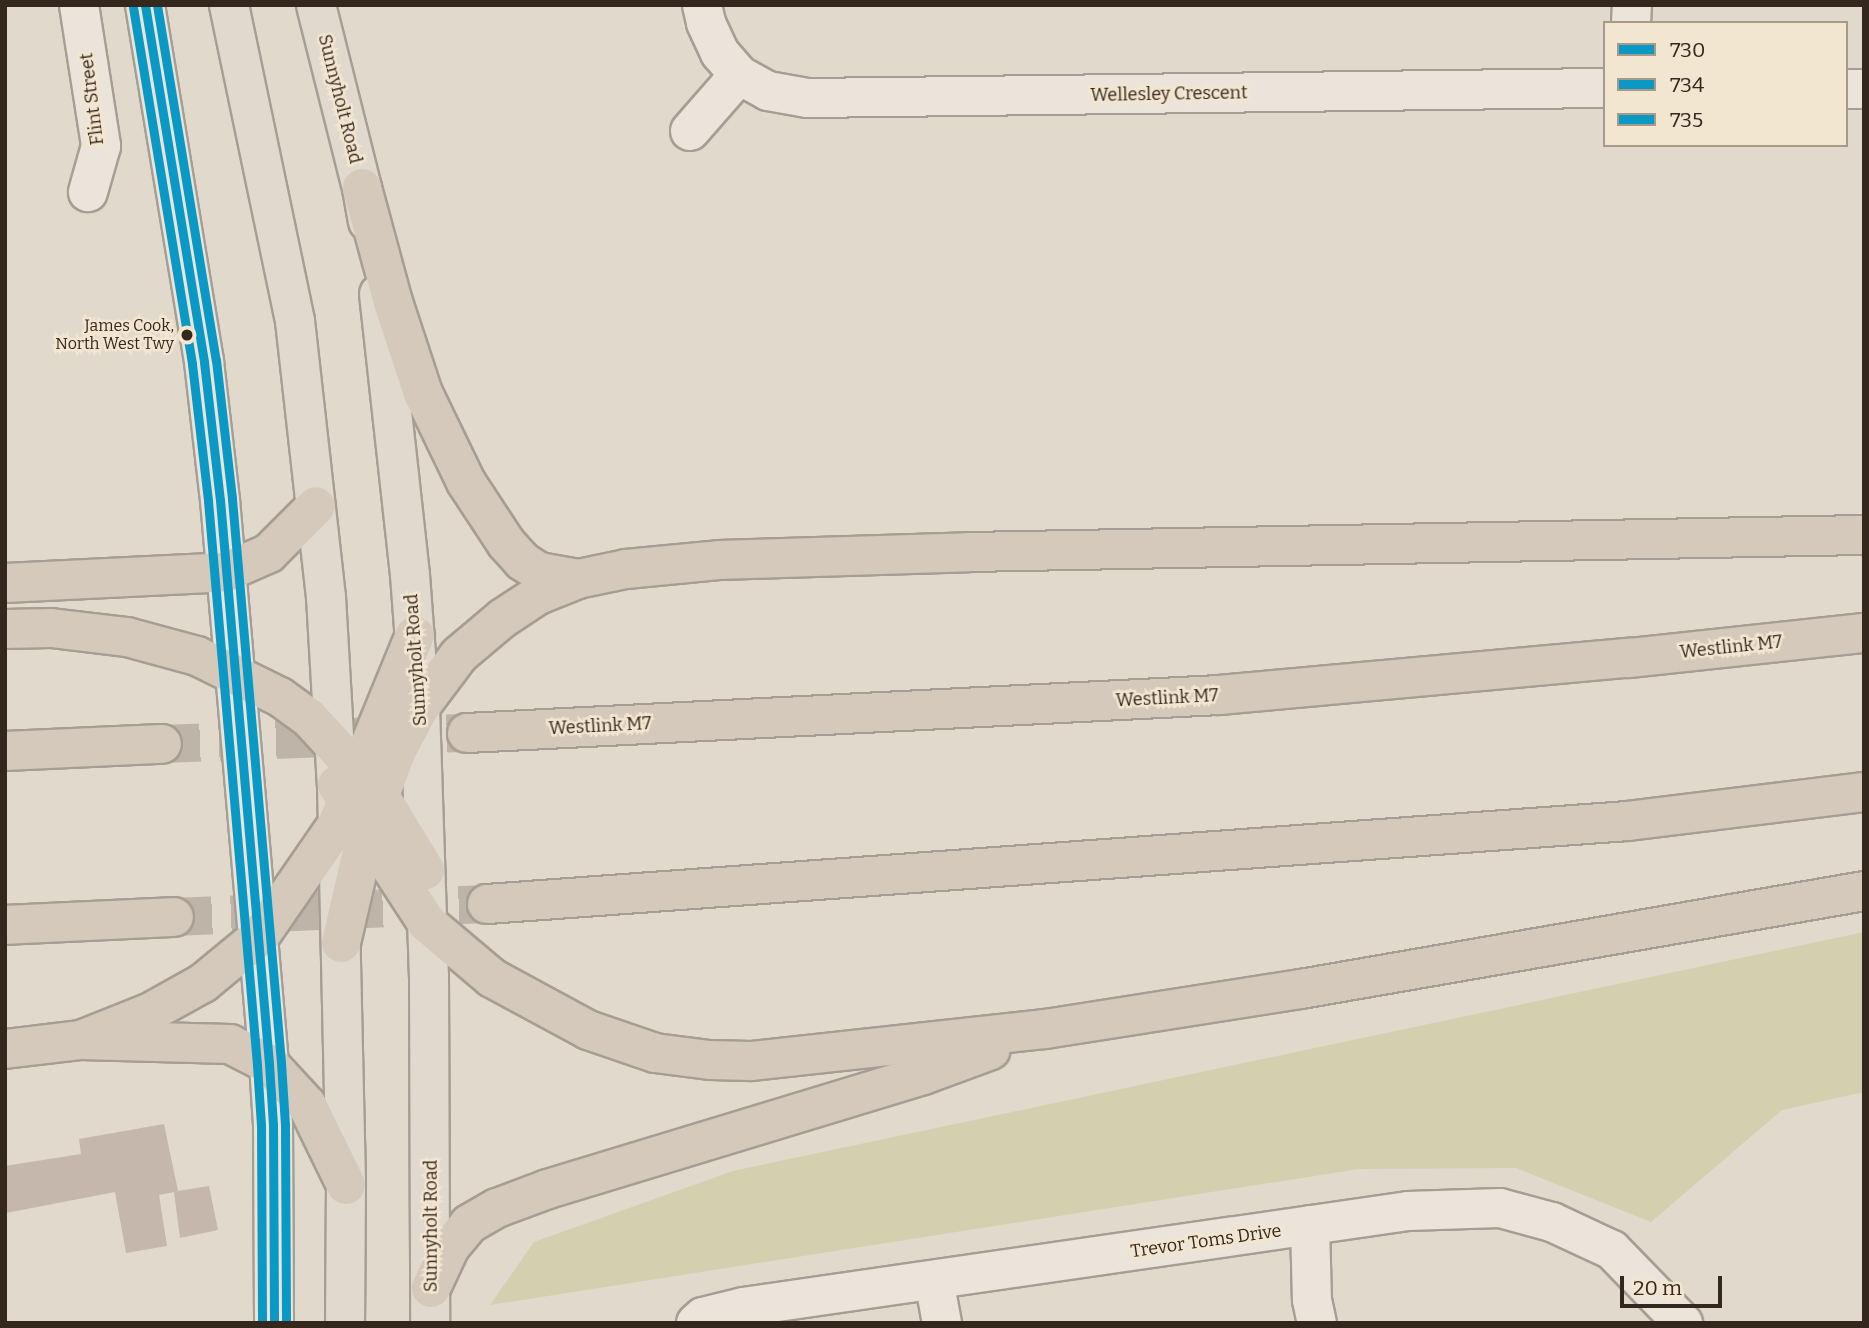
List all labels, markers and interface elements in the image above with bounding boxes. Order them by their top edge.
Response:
legend [1603,21,1848,147]
street label: Sunnyholt Road [314,32,366,166]
text: 730 [1670,37,1706,63]
street label: Flint Street [76,52,108,146]
text: 734 [1670,72,1704,98]
street label: Wellesley Crescent [1090,82,1248,106]
text: 735 [1670,107,1703,133]
place label: James Cook, North West Twy [55,316,174,354]
marker: James Cook, North West Twy [180,328,194,342]
street label: Sunnyholt Road [401,593,431,727]
street label: Westlink M7 [1679,631,1783,663]
street label: Westlink M7 [1115,685,1219,711]
street label: Westlink M7 [548,713,652,739]
street label: Sunnyholt Road [420,1160,442,1292]
street label: Trevor Toms Drive [1129,1220,1283,1262]
scale bar [1624,1262,1726,1306]
text: 20 m [1633,1275,1682,1301]

